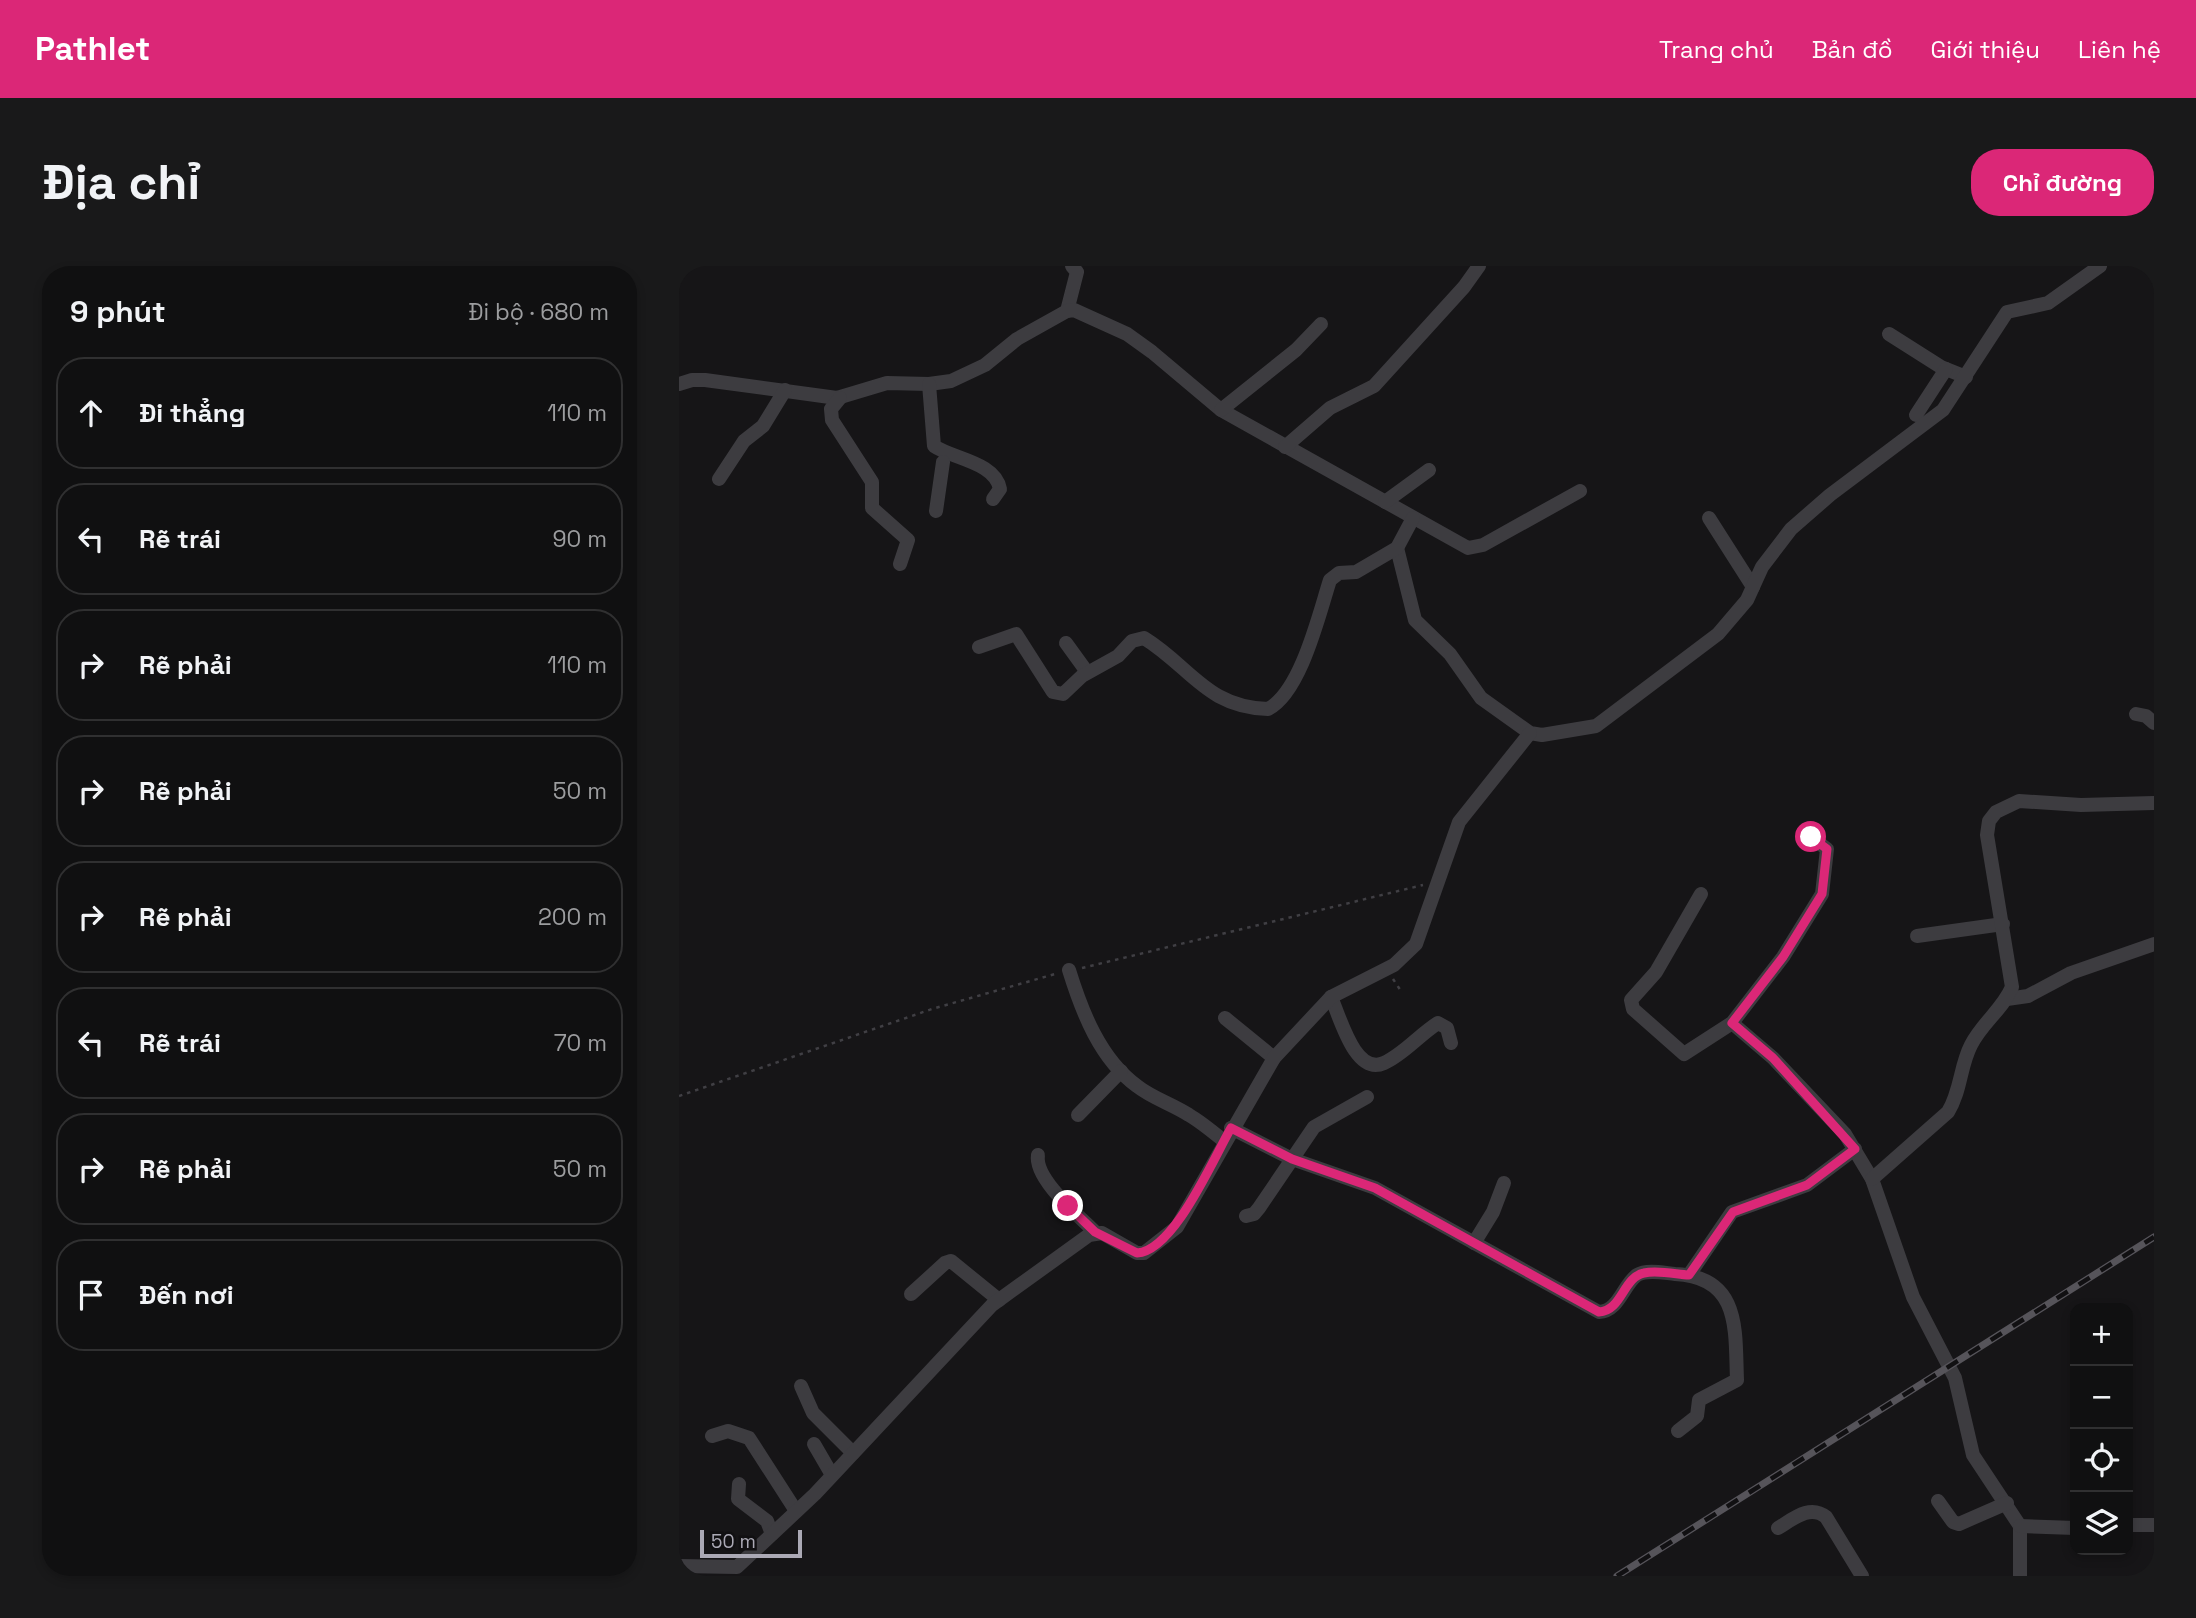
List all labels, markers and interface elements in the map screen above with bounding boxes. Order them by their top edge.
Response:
text: Pathlet [35,28,150,70]
text: Trang chủ [1659,34,1774,65]
text: Bản đồ [1812,34,1893,65]
text: Giới thiệu [1931,34,2040,65]
text: Liên hệ [2078,34,2161,65]
button: Chỉ đường [1971,149,2154,216]
text: Địa chỉ [42,151,200,213]
text: 9 phút [70,292,166,331]
text: Đi bộ · 680 m [468,297,609,327]
icon: ahead [72,394,110,432]
text: Đi thẳng [139,396,245,430]
text: 110 m [547,398,607,428]
icon: left [72,520,110,558]
text: Rẽ trái [139,522,221,556]
text: 90 m [552,524,607,554]
icon: right [72,646,110,684]
text: Rẽ phải [139,648,232,682]
text: 110 m [547,650,607,680]
icon: right [72,772,110,810]
text: Rẽ phải [139,774,232,808]
text: 50 m [553,776,607,806]
route start [1795,821,1826,852]
icon: right [72,898,110,936]
text: Rẽ phải [139,900,232,934]
text: 200 m [538,902,607,932]
icon: left [72,1024,110,1062]
text: Rẽ trái [139,1026,221,1060]
text: 70 m [554,1028,607,1058]
icon: right [72,1150,110,1188]
text: Rẽ phải [139,1152,232,1186]
text: 50 m [553,1154,607,1184]
route end [1052,1190,1083,1221]
icon: arrive [72,1276,110,1314]
text: Đến nơi [139,1278,234,1312]
map controls [2070,1303,2133,1555]
button: + [2070,1303,2133,1366]
button: − [2070,1366,2133,1429]
button: locate [2070,1429,2133,1492]
button: layers [2070,1492,2133,1555]
scale bar [700,1527,801,1559]
text: 50 m [711,1529,756,1554]

